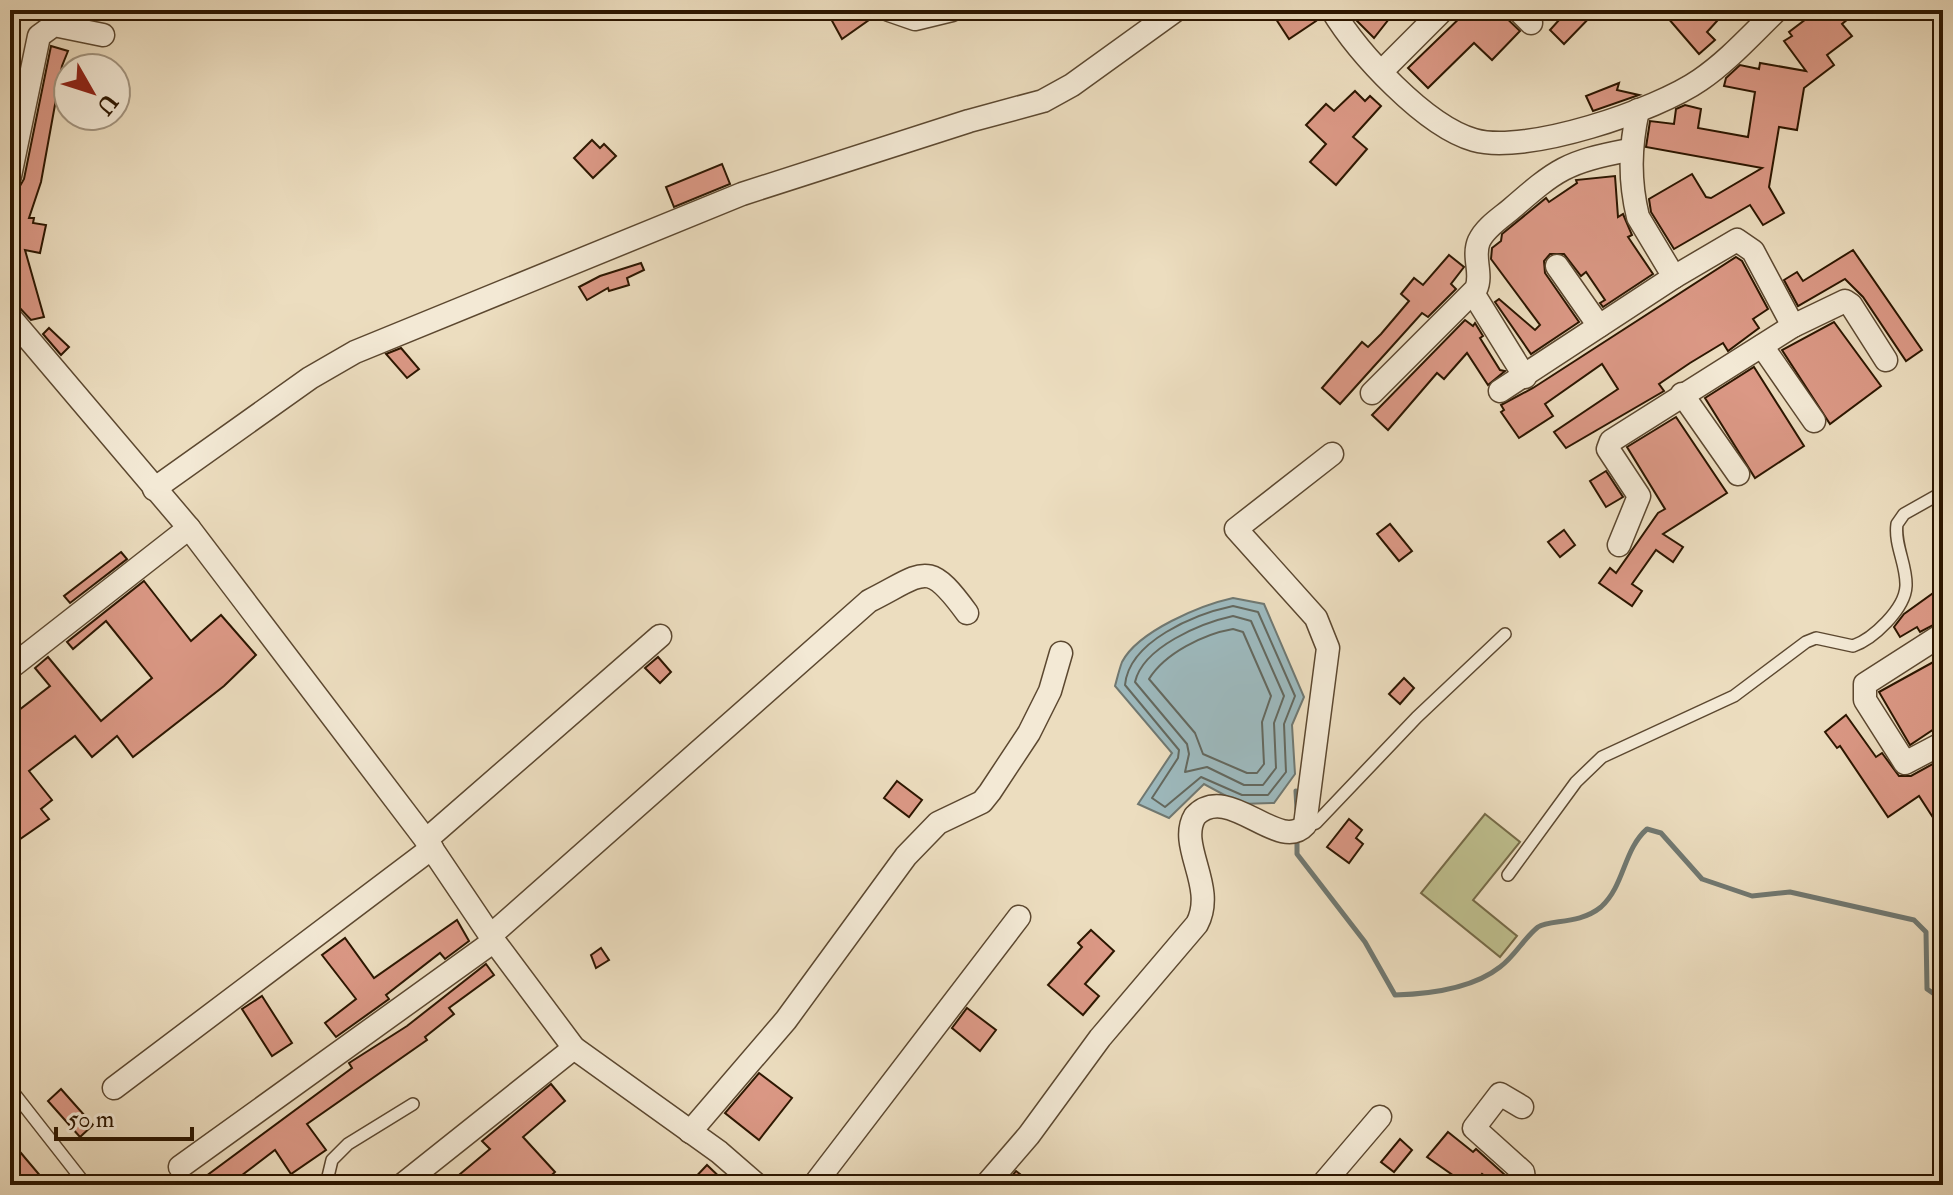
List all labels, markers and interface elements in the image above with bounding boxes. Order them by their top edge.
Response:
north arrow [52,52,132,132]
text: U [90,88,123,120]
scale bar [56,1091,192,1141]
text: 50 m [68,1104,115,1135]

